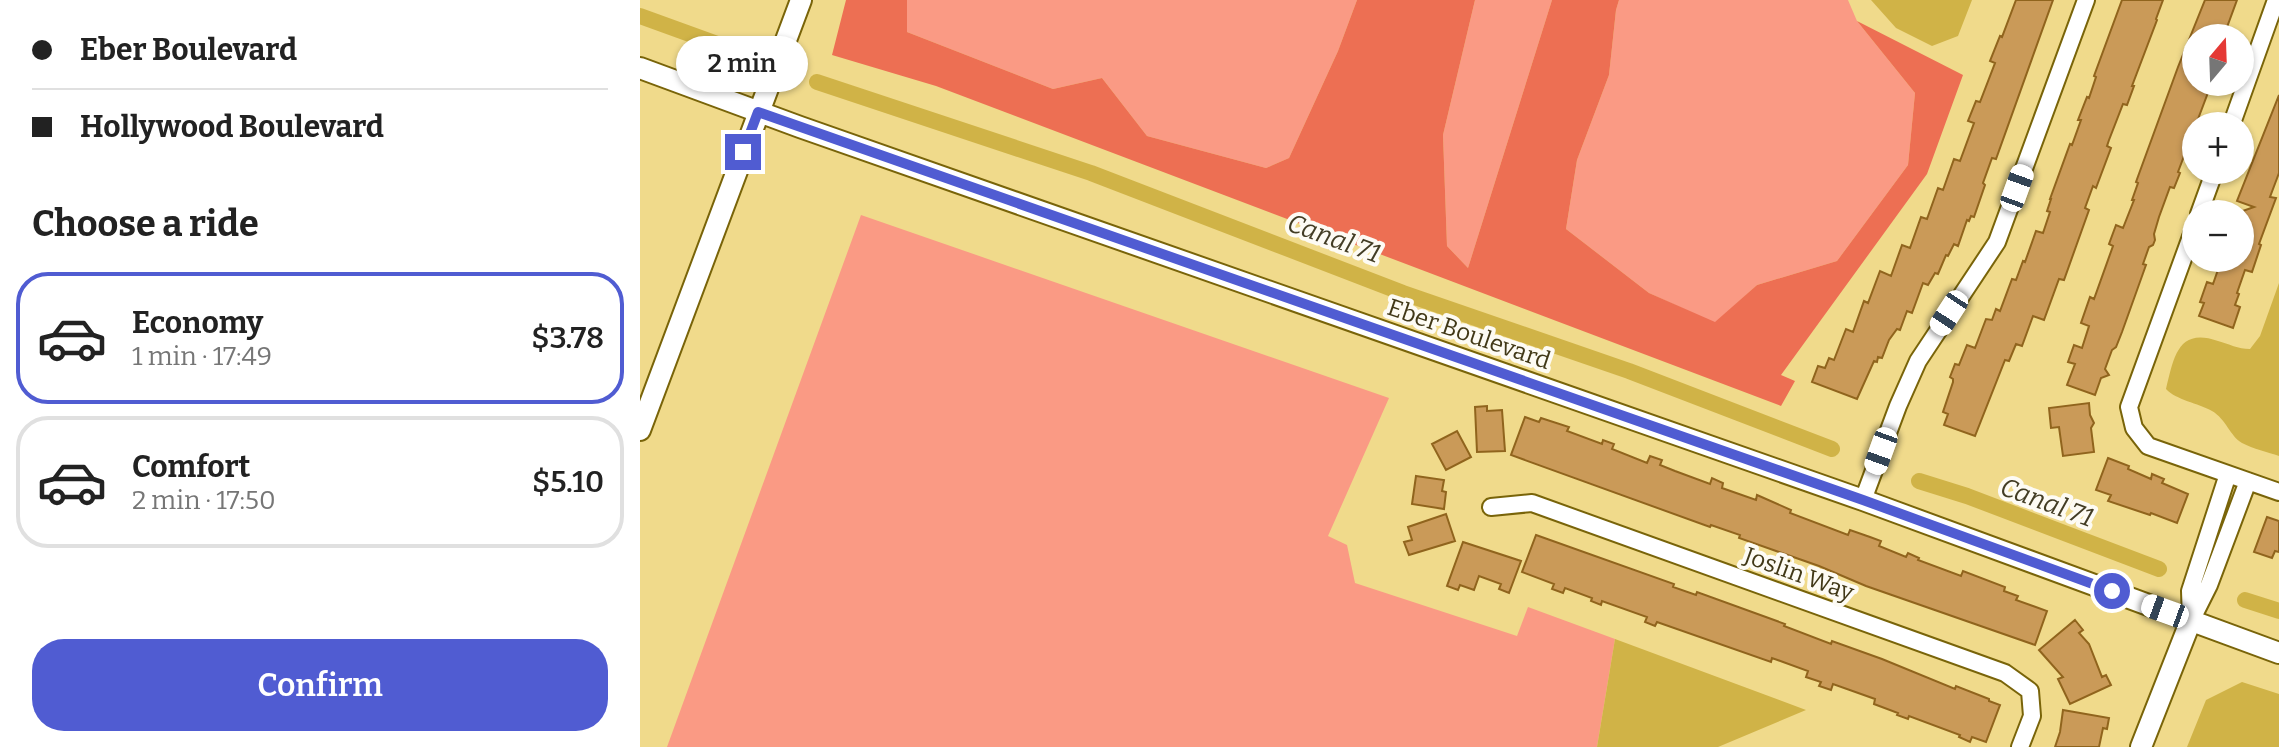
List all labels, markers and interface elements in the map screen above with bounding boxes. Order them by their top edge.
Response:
north arrow [2182,24,2254,96]
map controls [2182,24,2254,272]
text: Eber Boulevard [80,32,297,68]
callout: 2 min [677,36,809,92]
text: 2 min [708,48,776,79]
text: Hollywood Boulevard [80,109,384,145]
button: + [2182,112,2254,184]
route end [725,134,761,170]
car [1998,161,2036,215]
button: − [2182,200,2254,272]
text: Choose a ride [32,202,259,246]
water label: Canal 71 [1283,207,1385,270]
car [1926,286,1972,340]
street label: Eber Boulevard [1384,293,1554,375]
icon: car [36,302,108,374]
text: Economy [132,305,263,341]
text: $3.78 [531,320,604,356]
text: 1 min · 17:49 [132,341,272,372]
car [1862,424,1900,478]
icon: car [36,446,108,518]
text: Comfort [132,449,250,485]
text: $5.10 [532,464,604,500]
water label: Canal 71 [1996,471,2098,534]
text: 2 min · 17:50 [132,485,276,516]
street label: Joslin Way [1739,541,1858,607]
route start [2094,573,2130,609]
car [2138,592,2192,630]
button: Confirm [32,639,608,731]

